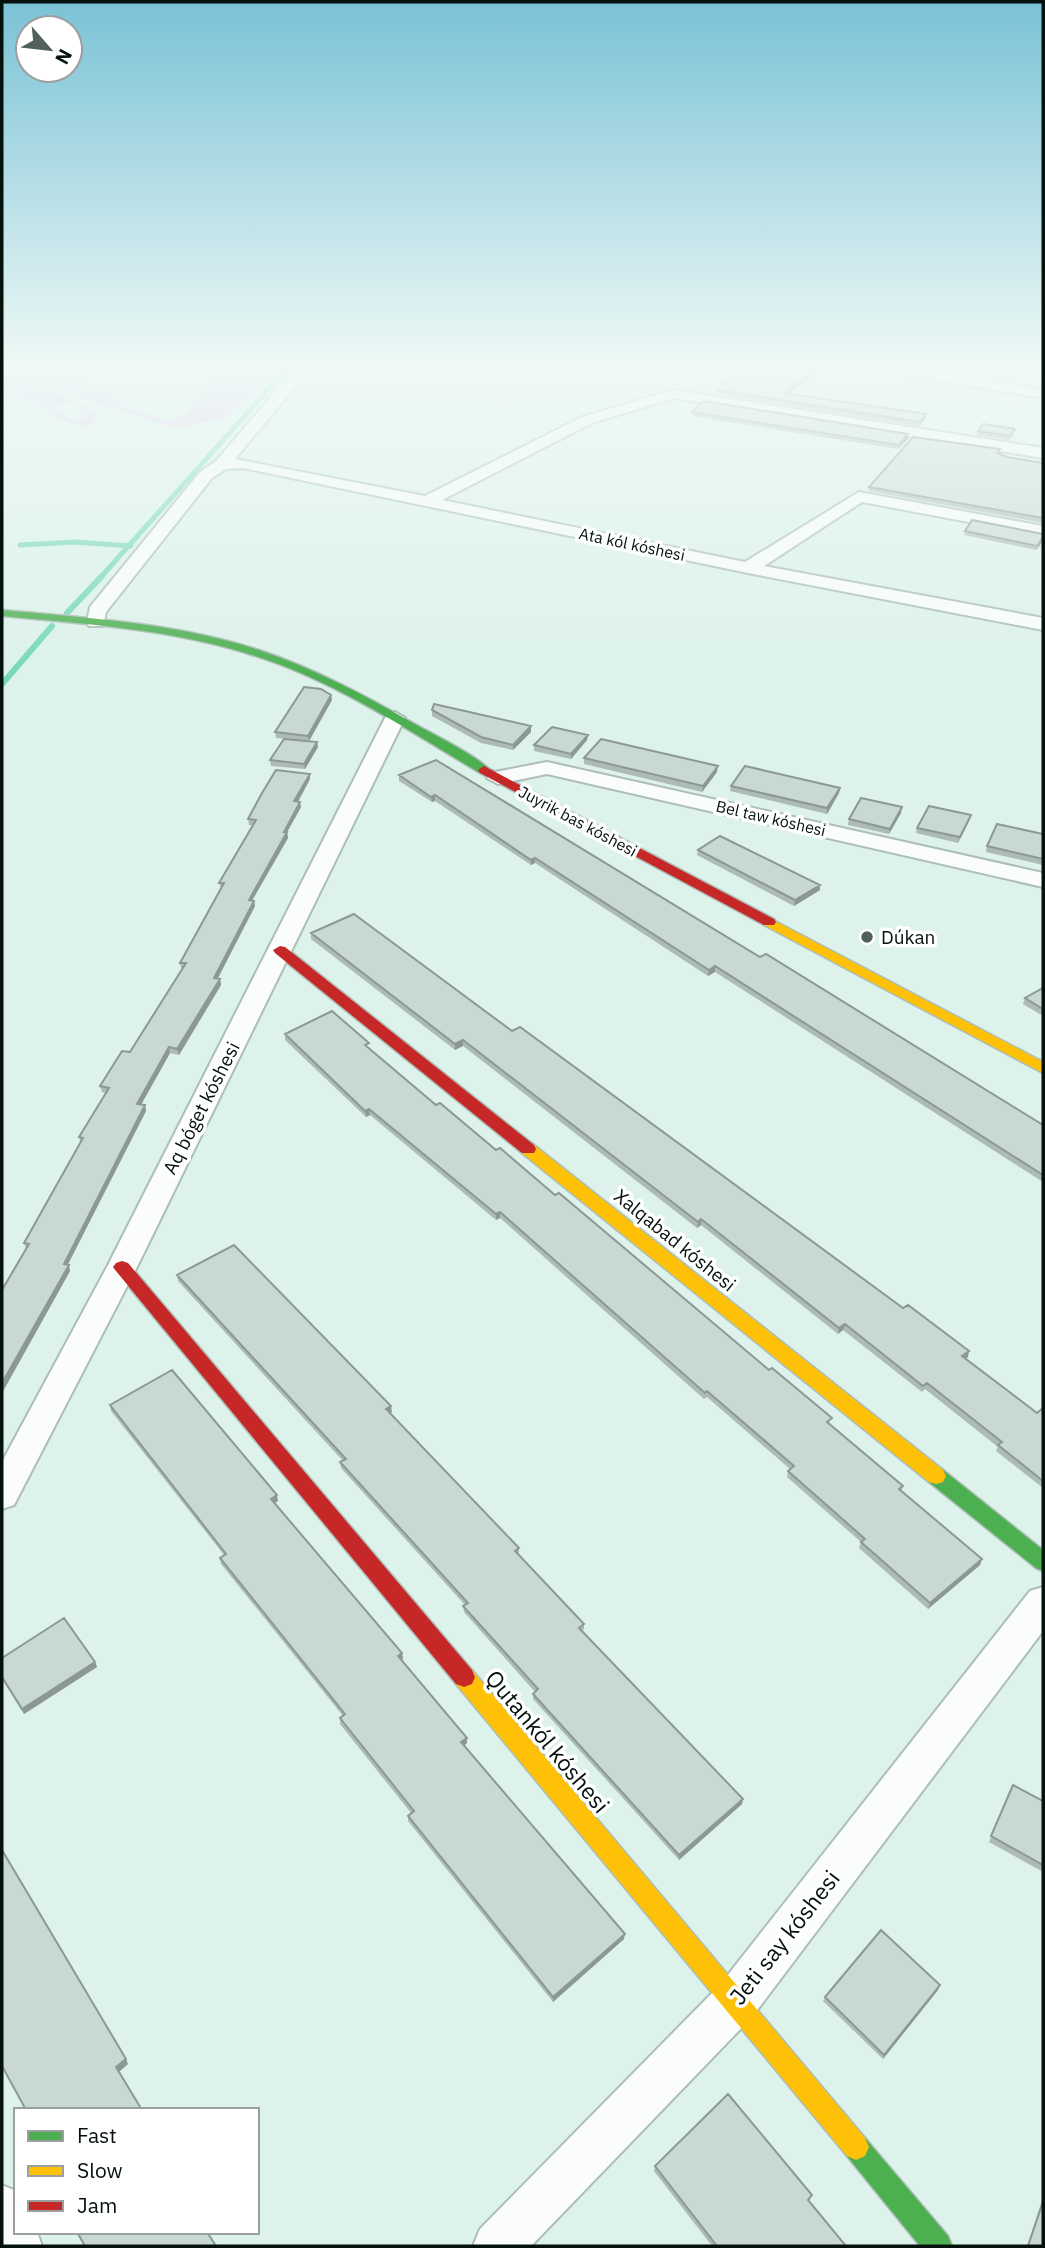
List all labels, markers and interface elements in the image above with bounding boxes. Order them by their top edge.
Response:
north arrow [14,14,84,84]
text: N [50,45,78,69]
street label: Ata kól kóshesi [577,523,687,565]
street label: Juyrik bas kóshesi [515,781,641,861]
street label: Bel taw kóshesi [714,796,828,840]
place label: Dúkan [881,925,935,949]
marker: Dúkan [859,929,875,945]
street label: Aq bóget kóshesi [157,1038,245,1178]
street label: Xalqabad kóshesi [609,1184,741,1296]
street label: Qutankól kóshesi [479,1663,617,1819]
street label: Jeti say kóshesi [722,1864,846,2010]
legend [14,2108,259,2234]
text: Fast [77,2121,117,2149]
text: Slow [77,2156,123,2184]
text: Jam [77,2191,117,2219]

